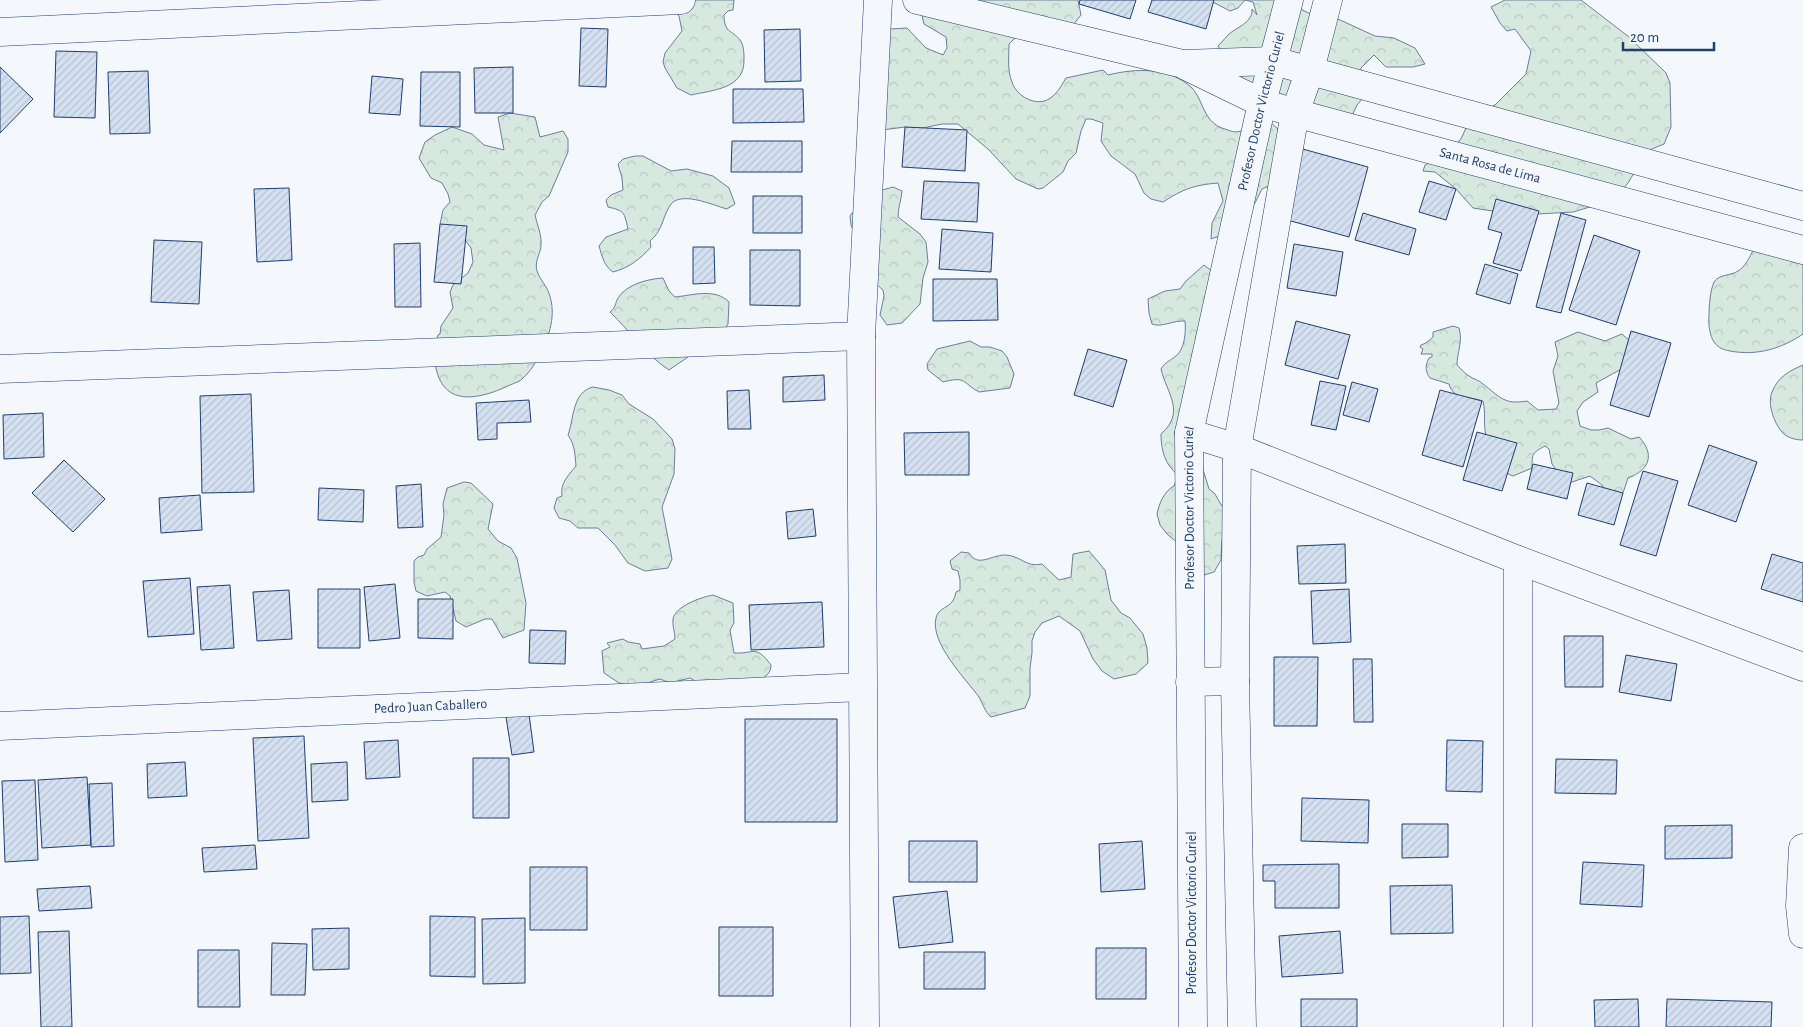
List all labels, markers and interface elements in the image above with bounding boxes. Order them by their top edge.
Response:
scale bar [1623,20,1714,52]
street label: Profesor Doctor Victorio Curiel [1236,30,1287,192]
text: 20 m [1630,30,1659,45]
street label: Santa Rosa de Lima [1438,145,1543,186]
street label: Profesor Doctor Victorio Curiel [1182,425,1197,590]
street label: Pedro Juan Caballero [374,697,488,716]
street label: Profesor Doctor Victorio Curiel [1185,831,1199,995]

